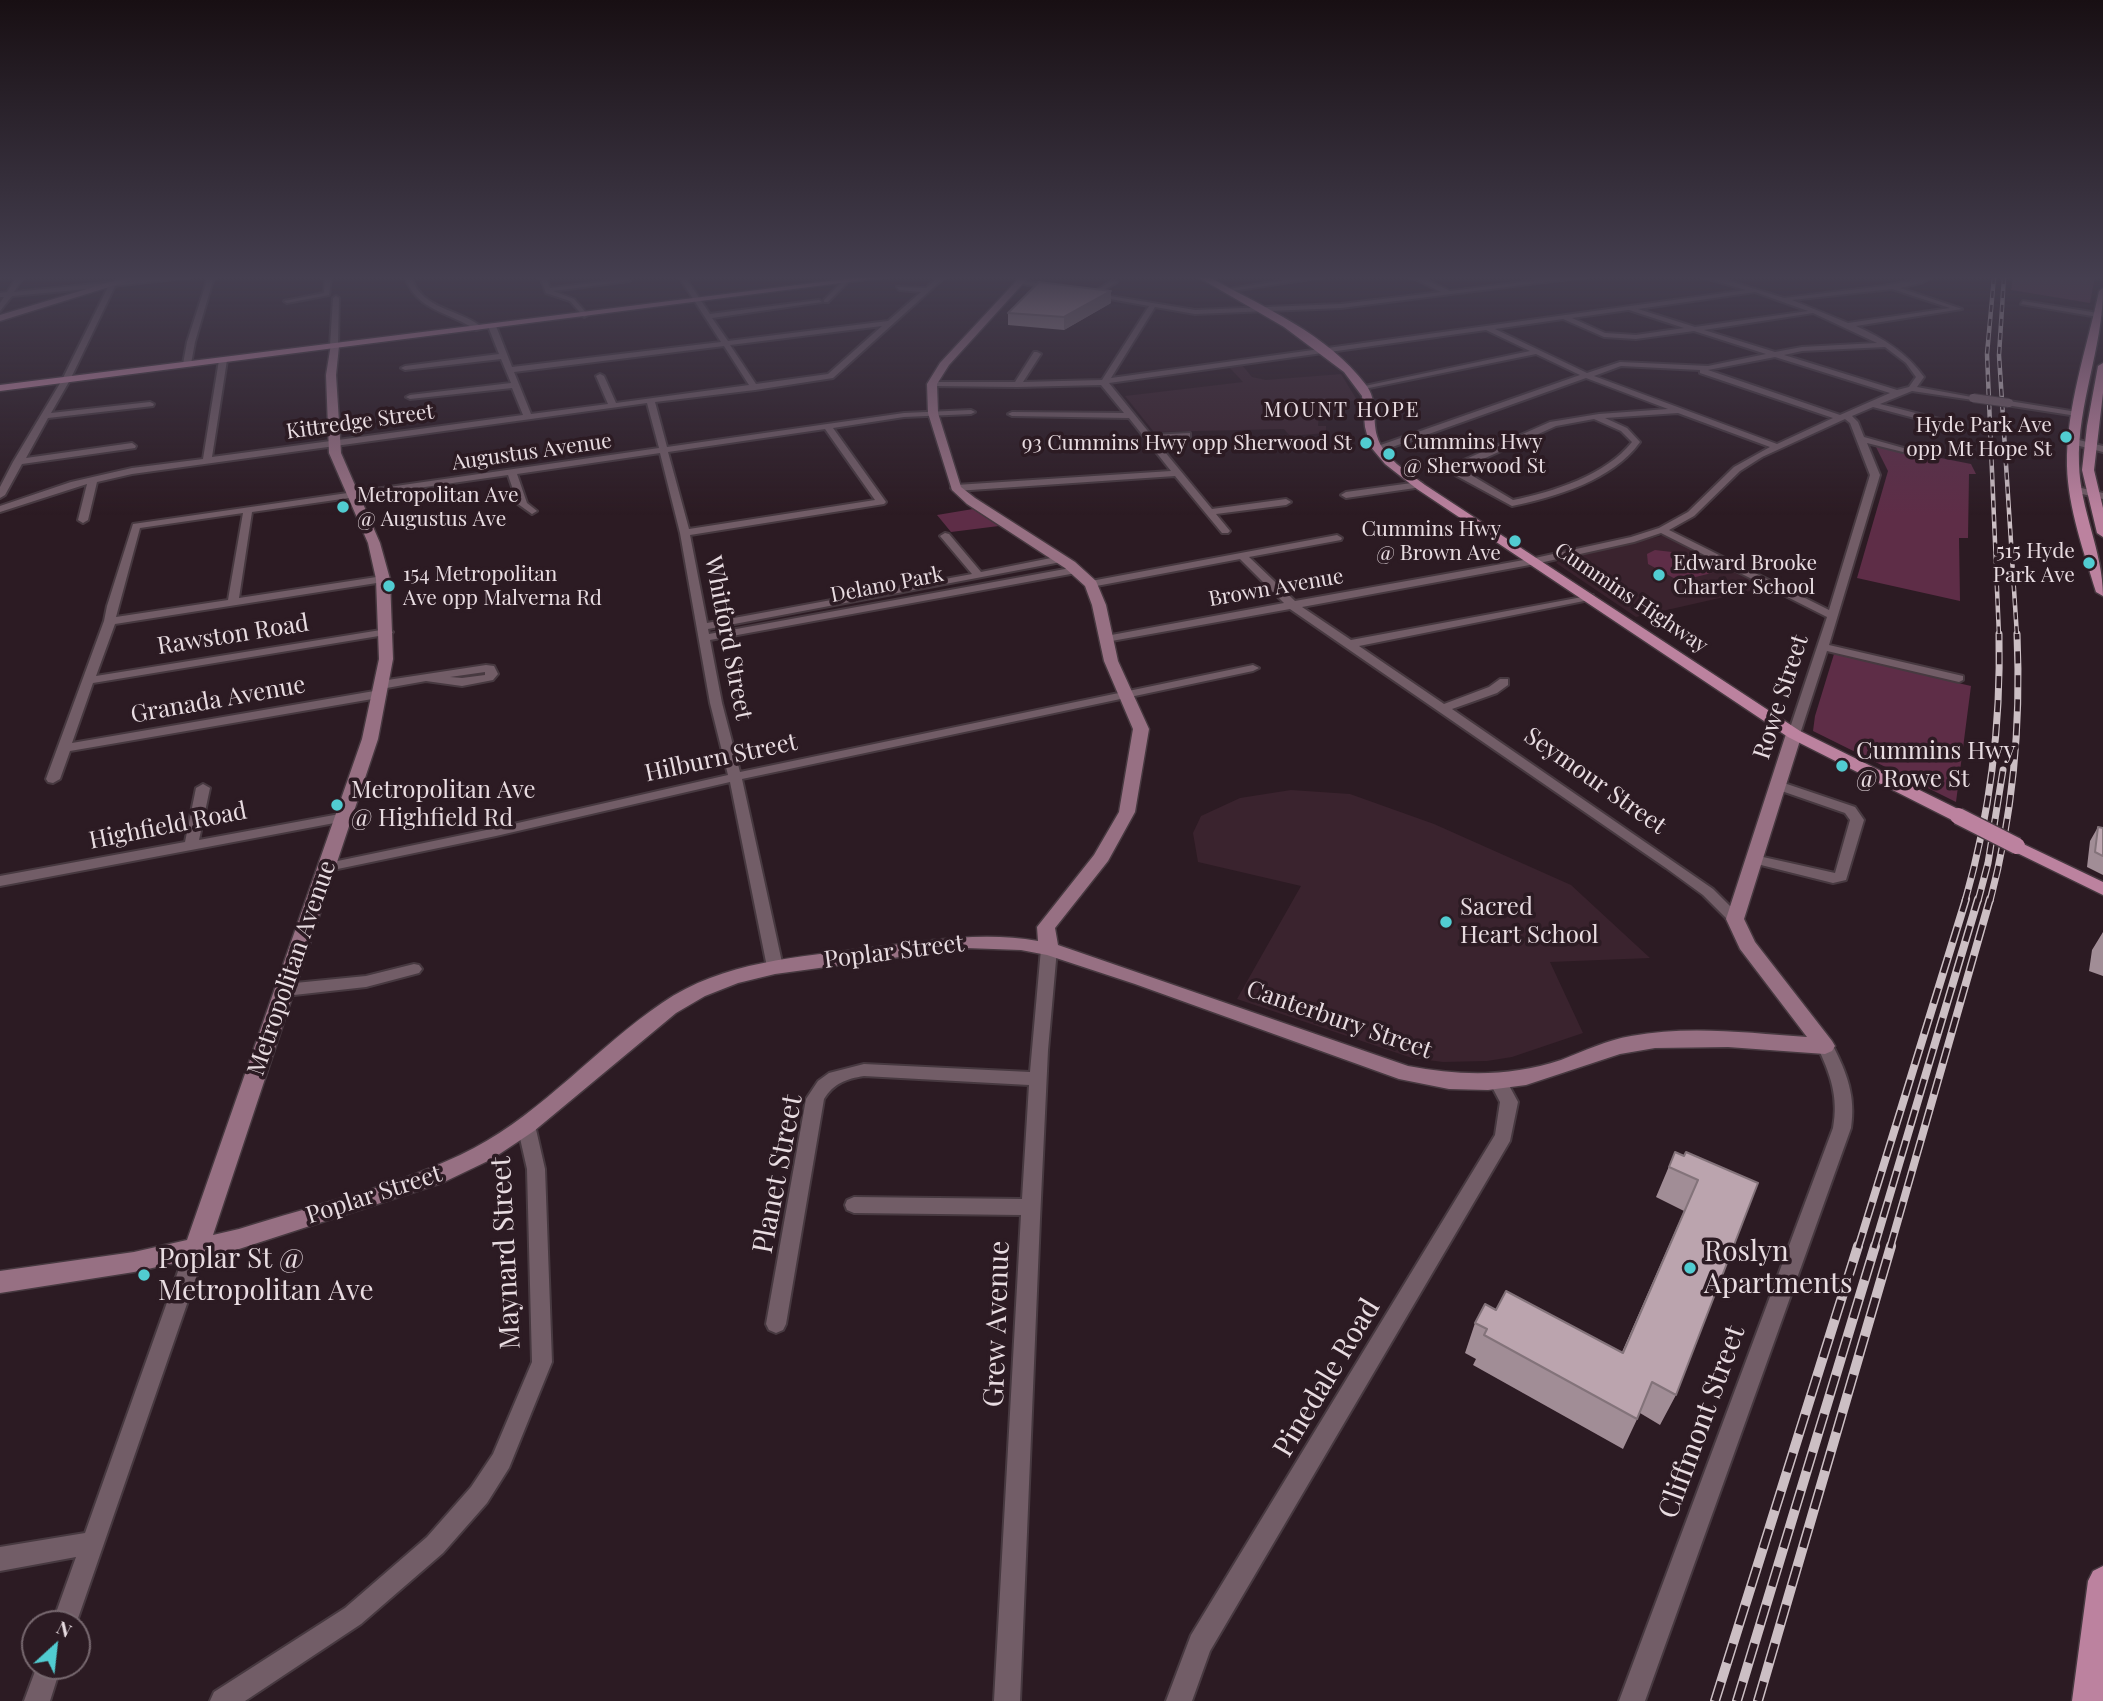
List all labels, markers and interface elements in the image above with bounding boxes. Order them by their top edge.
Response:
district label: MOUNT HOPE [1265,397,1419,423]
street label: Kittredge Street [285,399,435,445]
place label: Hyde Park Ave opp Mt Hope St [1906,412,2052,462]
street label: Augustus Avenue [451,428,613,476]
place label: Cummins Hwy @ Sherwood St [1403,429,1546,479]
marker: Hyde Park Ave opp Mt Hope St [2058,429,2074,445]
place label: 93 Cummins Hwy opp Sherwood St [1022,430,1352,456]
marker: 93 Cummins Hwy opp Sherwood St [1358,435,1374,451]
marker: Cummins Hwy @ Sherwood St [1381,446,1397,462]
place label: Metropolitan Ave @ Augustus Ave [357,482,519,532]
marker: Metropolitan Ave @ Augustus Ave [335,499,351,515]
place label: Cummins Hwy @ Brown Ave [1361,516,1501,566]
marker: Cummins Hwy @ Brown Ave [1507,533,1523,549]
street label: Cummins Highway [1550,537,1712,659]
place label: 515 Hyde Park Ave [1993,538,2075,588]
place label: Edward Brooke Charter School [1673,550,1817,600]
street label: Whitford Street [698,554,758,722]
marker: 515 Hyde Park Ave [2081,555,2097,571]
place label: 154 Metropolitan Ave opp Malverna Rd [403,561,602,611]
street label: Delano Park [828,562,946,608]
street label: Brown Avenue [1207,564,1345,612]
marker: Edward Brooke Charter School [1651,567,1667,583]
marker: 154 Metropolitan Ave opp Malverna Rd [381,578,397,594]
street label: Rawston Road [155,609,311,661]
street label: Rowe Street [1747,631,1815,763]
street label: Granada Avenue [128,670,308,730]
street label: Seymour Street [1519,721,1671,841]
street label: Hilburn Street [642,728,800,788]
place label: Cummins Hwy @ Rowe St [1856,738,2016,794]
marker: Cummins Hwy @ Rowe St [1834,758,1850,774]
place label: Metropolitan Ave @ Highfield Rd [351,777,536,833]
street label: Highfield Road [87,797,249,855]
marker: Metropolitan Ave @ Highfield Rd [329,797,345,813]
street label: Metropolitan Avenue [242,857,342,1079]
place label: Sacred Heart School [1460,894,1599,950]
marker: Sacred Heart School [1438,914,1454,930]
street label: Poplar Street [822,929,966,975]
street label: Canterbury Street [1242,975,1436,1065]
street label: Planet Street [746,1092,810,1256]
street label: Maynard Street [484,1156,528,1350]
street label: Poplar Street [303,1160,445,1230]
place label: Roslyn Apartments [1704,1235,1852,1301]
street label: Grew Avenue [977,1240,1017,1408]
place label: Poplar St @ Metropolitan Ave [158,1242,374,1308]
marker: Roslyn Apartments [1682,1260,1698,1276]
marker: Poplar St @ Metropolitan Ave [136,1267,152,1283]
street label: Pinedale Road [1267,1293,1387,1463]
street label: Cliffmont Street [1652,1321,1752,1523]
north arrow [21,1610,91,1680]
text: N [53,1613,77,1643]

